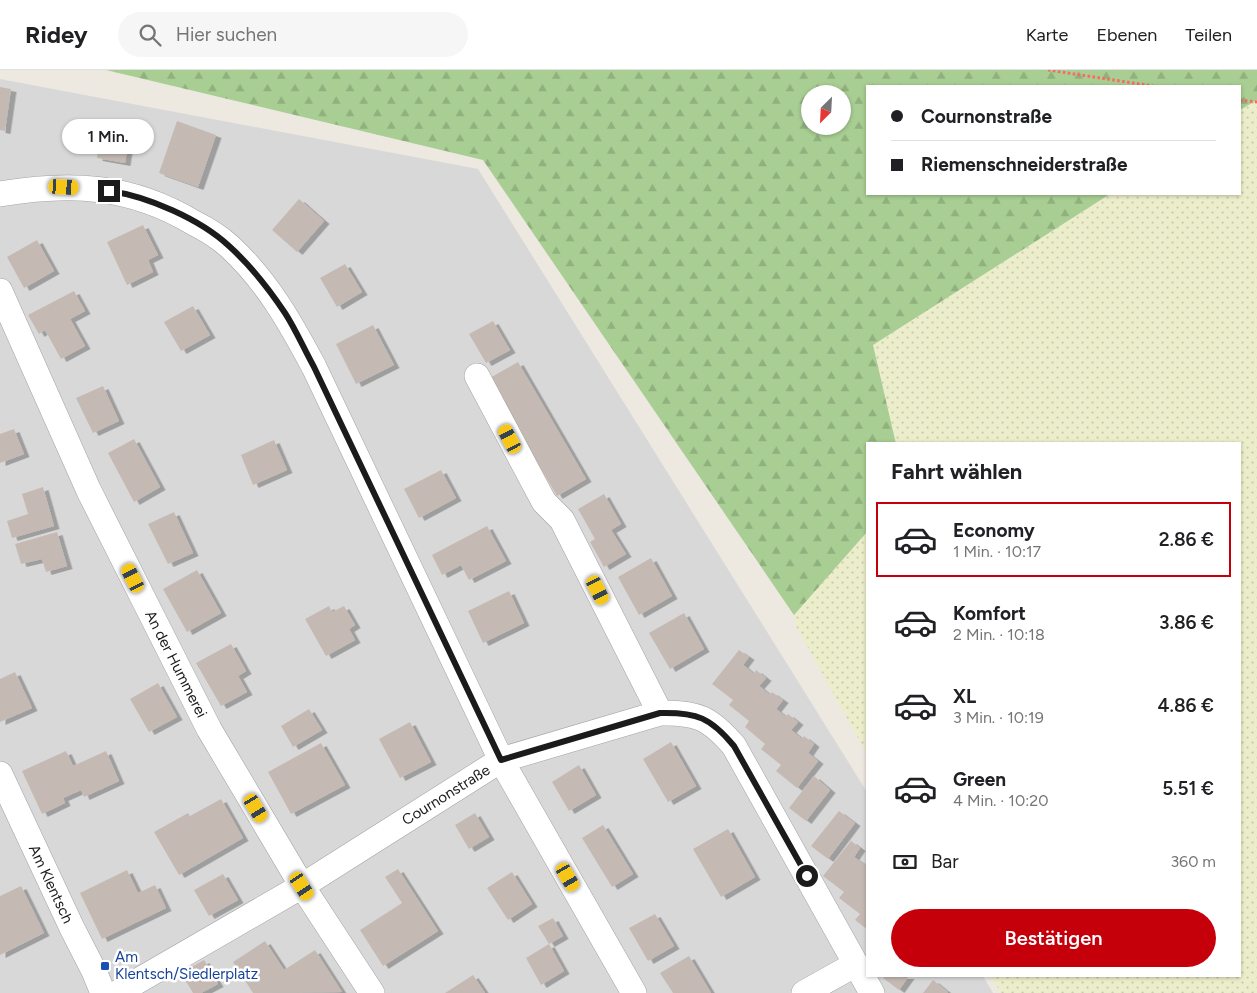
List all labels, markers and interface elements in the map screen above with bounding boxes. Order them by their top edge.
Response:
search box [118,12,468,57]
text: Ridey [25,20,88,49]
icon: search [136,21,164,49]
text: Hier suchen [176,23,277,46]
text: Karte [1026,24,1068,46]
text: Ebenen [1096,24,1157,46]
text: Teilen [1185,24,1232,46]
north arrow [801,85,851,135]
map controls [801,85,851,135]
text: Cournonstraße [921,105,1052,128]
callout: 1 Min. [63,118,155,154]
text: 1 Min. [88,127,128,146]
text: Riemenschneiderstraße [921,153,1128,176]
car [48,179,79,195]
route end [98,180,120,202]
car [496,422,523,456]
text: Fahrt wählen [891,458,1022,485]
icon: car [893,517,938,562]
text: Economy [953,519,1035,542]
text: 2.86 € [1159,528,1214,551]
text: 1 Min. · 10:17 [953,542,1041,561]
car [119,561,146,595]
car [584,573,611,607]
icon: car [893,600,938,645]
text: Komfort [953,602,1026,625]
street label: An der Hummerei [141,607,211,721]
text: 3.86 € [1159,611,1214,634]
text: 2 Min. · 10:18 [953,625,1045,644]
icon: car [893,683,938,728]
text: XL [953,685,976,708]
text: 4.86 € [1158,694,1214,717]
text: 3 Min. · 10:19 [953,708,1044,727]
street label: Cournonstraße [399,761,493,829]
icon: car [893,766,938,811]
text: Green [953,768,1006,791]
text: 5.51 € [1162,777,1214,800]
car [241,791,270,825]
text: 4 Min. · 10:20 [953,791,1048,810]
street label: Am Klentsch [25,842,77,926]
icon: cash [891,848,919,876]
text: Bar [931,850,959,873]
text: 360 m [1170,852,1216,871]
car [554,860,581,894]
route start [796,865,818,887]
car [287,869,316,903]
button: Bestätigen [891,909,1216,967]
place label: Am Klentsch/Siedlerplatz [115,948,258,983]
marker: Am Klentsch/Siedlerplatz [99,960,111,972]

